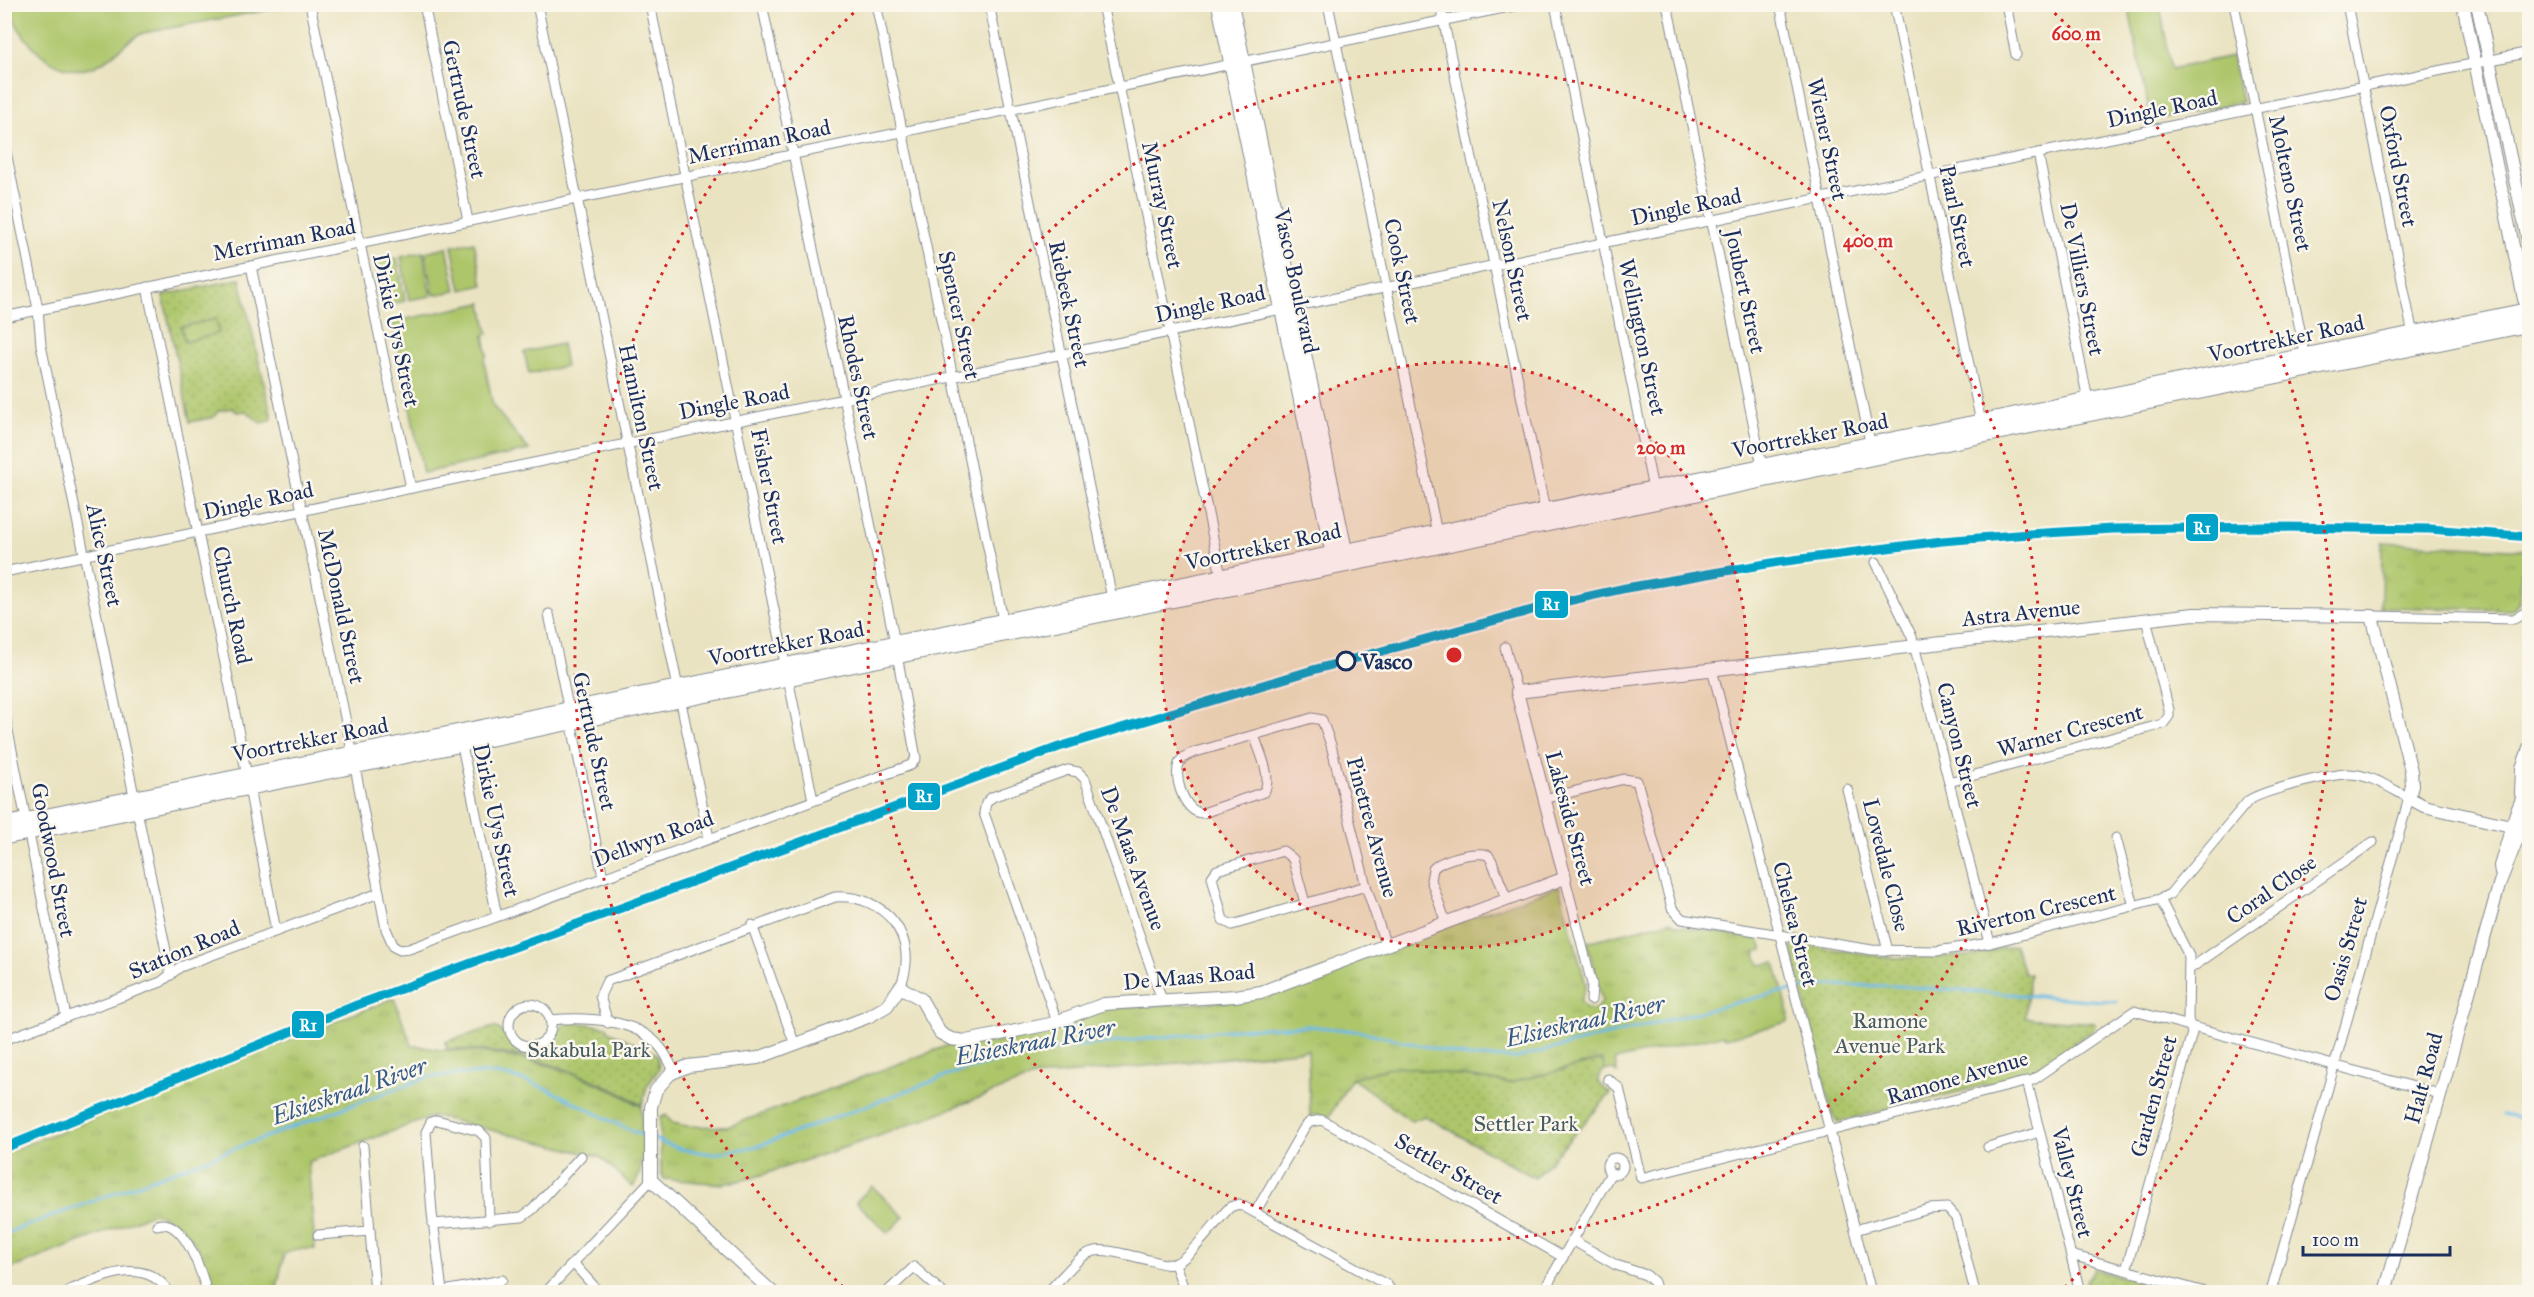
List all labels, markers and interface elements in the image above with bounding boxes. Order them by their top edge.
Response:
text: 600 m [2051,23,2101,45]
street label: Gertrude Street [437,37,492,181]
street label: Wiener Street [1801,75,1854,203]
street label: Dingle Road [2104,84,2220,133]
street label: Oxford Street [2373,103,2424,230]
street label: Molteno Street [2263,112,2318,254]
street label: Merriman Road [685,113,833,170]
street label: Murray Street [1136,139,1189,271]
street label: Paarl Street [1933,162,1982,270]
street label: Dingle Road [1628,182,1744,231]
street label: Nelson Street [1486,197,1539,324]
street label: De Villiers Street [2054,200,2111,358]
street label: Vasco Boulevard [1268,205,1325,356]
street label: Merriman Road [210,212,358,267]
street label: Cook Street [1378,216,1427,326]
street label: Joubert Street [1719,224,1772,356]
text: 400 m [1843,230,1894,253]
street label: Riebeek Street [1043,238,1096,370]
street label: Spencer Street [933,248,986,382]
street label: Dirkie Uys Street [367,251,426,410]
street label: Wellington Street [1613,256,1672,418]
street label: Dingle Road [1152,279,1268,328]
street label: Voortrekker Road [2205,309,2367,368]
street label: Rhodes Street [832,312,885,442]
street label: Hamilton Street [613,341,670,493]
street label: Dingle Road [676,378,792,425]
street label: Voortrekker Road [1729,407,1891,464]
street label: Fisher Street [745,426,794,547]
text: 200 m [1637,437,1686,459]
street label: Dingle Road [200,476,316,525]
street label: Alice Street [80,500,129,609]
line badge: R1 [2185,513,2219,542]
street label: Voortrekker Road [1182,517,1344,576]
text: R1 [2193,519,2211,538]
street label: McDonald Street [312,526,371,686]
street label: Church Road [207,544,258,667]
line badge: R1 [1534,590,1569,619]
street label: Astra Avenue [1959,593,2082,632]
text: R1 [1542,595,1560,614]
street label: Voortrekker Road [705,615,867,672]
centre of rings [1444,645,1464,665]
place label: Vasco [1360,648,1412,675]
marker: Vasco [1336,651,1356,671]
street label: Gertrude Street [567,669,622,813]
street label: Canyon Street [1931,680,1988,811]
street label: Warner Crescent [1994,698,2146,763]
street label: Voortrekker Road [229,711,391,768]
street label: Dirkie Uys Street [467,741,526,900]
street label: Lakeside Street [1540,748,1602,889]
street label: Pinetree Avenue [1341,754,1404,901]
street label: Goodwood Street [25,781,82,940]
line badge: R1 [907,782,941,811]
street label: De Maas Avenue [1095,782,1172,934]
text: R1 [915,787,933,806]
street label: Lovedale Close [1857,796,1916,934]
street label: Dellwyn Road [589,804,717,873]
street label: Coral Close [2221,849,2322,930]
street label: Chelsea Street [1767,859,1824,990]
street label: Riverton Crescent [1954,879,2119,942]
street label: Oasis Street [2318,894,2373,1005]
street label: Station Road [125,914,244,985]
street label: De Maas Road [1122,957,1256,996]
water label: Elsieskraal River [1501,988,1670,1054]
park label: Ramone Avenue Park [1834,1007,1946,1059]
line badge: R1 [291,1010,325,1039]
water label: Elsieskraal River [951,1011,1120,1072]
text: R1 [299,1016,317,1035]
street label: Halt Road [2398,1029,2449,1127]
street label: Garden Street [2124,1032,2183,1160]
park label: Sakabula Park [527,1036,652,1063]
street label: Ramone Avenue [1883,1044,2031,1111]
water label: Elsieskraal River [266,1050,433,1132]
park label: Settler Park [1473,1110,1579,1137]
street label: Valley Street [2045,1123,2099,1241]
street label: Settler Street [1390,1127,1508,1210]
scale bar [2303,1219,2450,1257]
text: 100 m [2312,1229,2359,1251]

